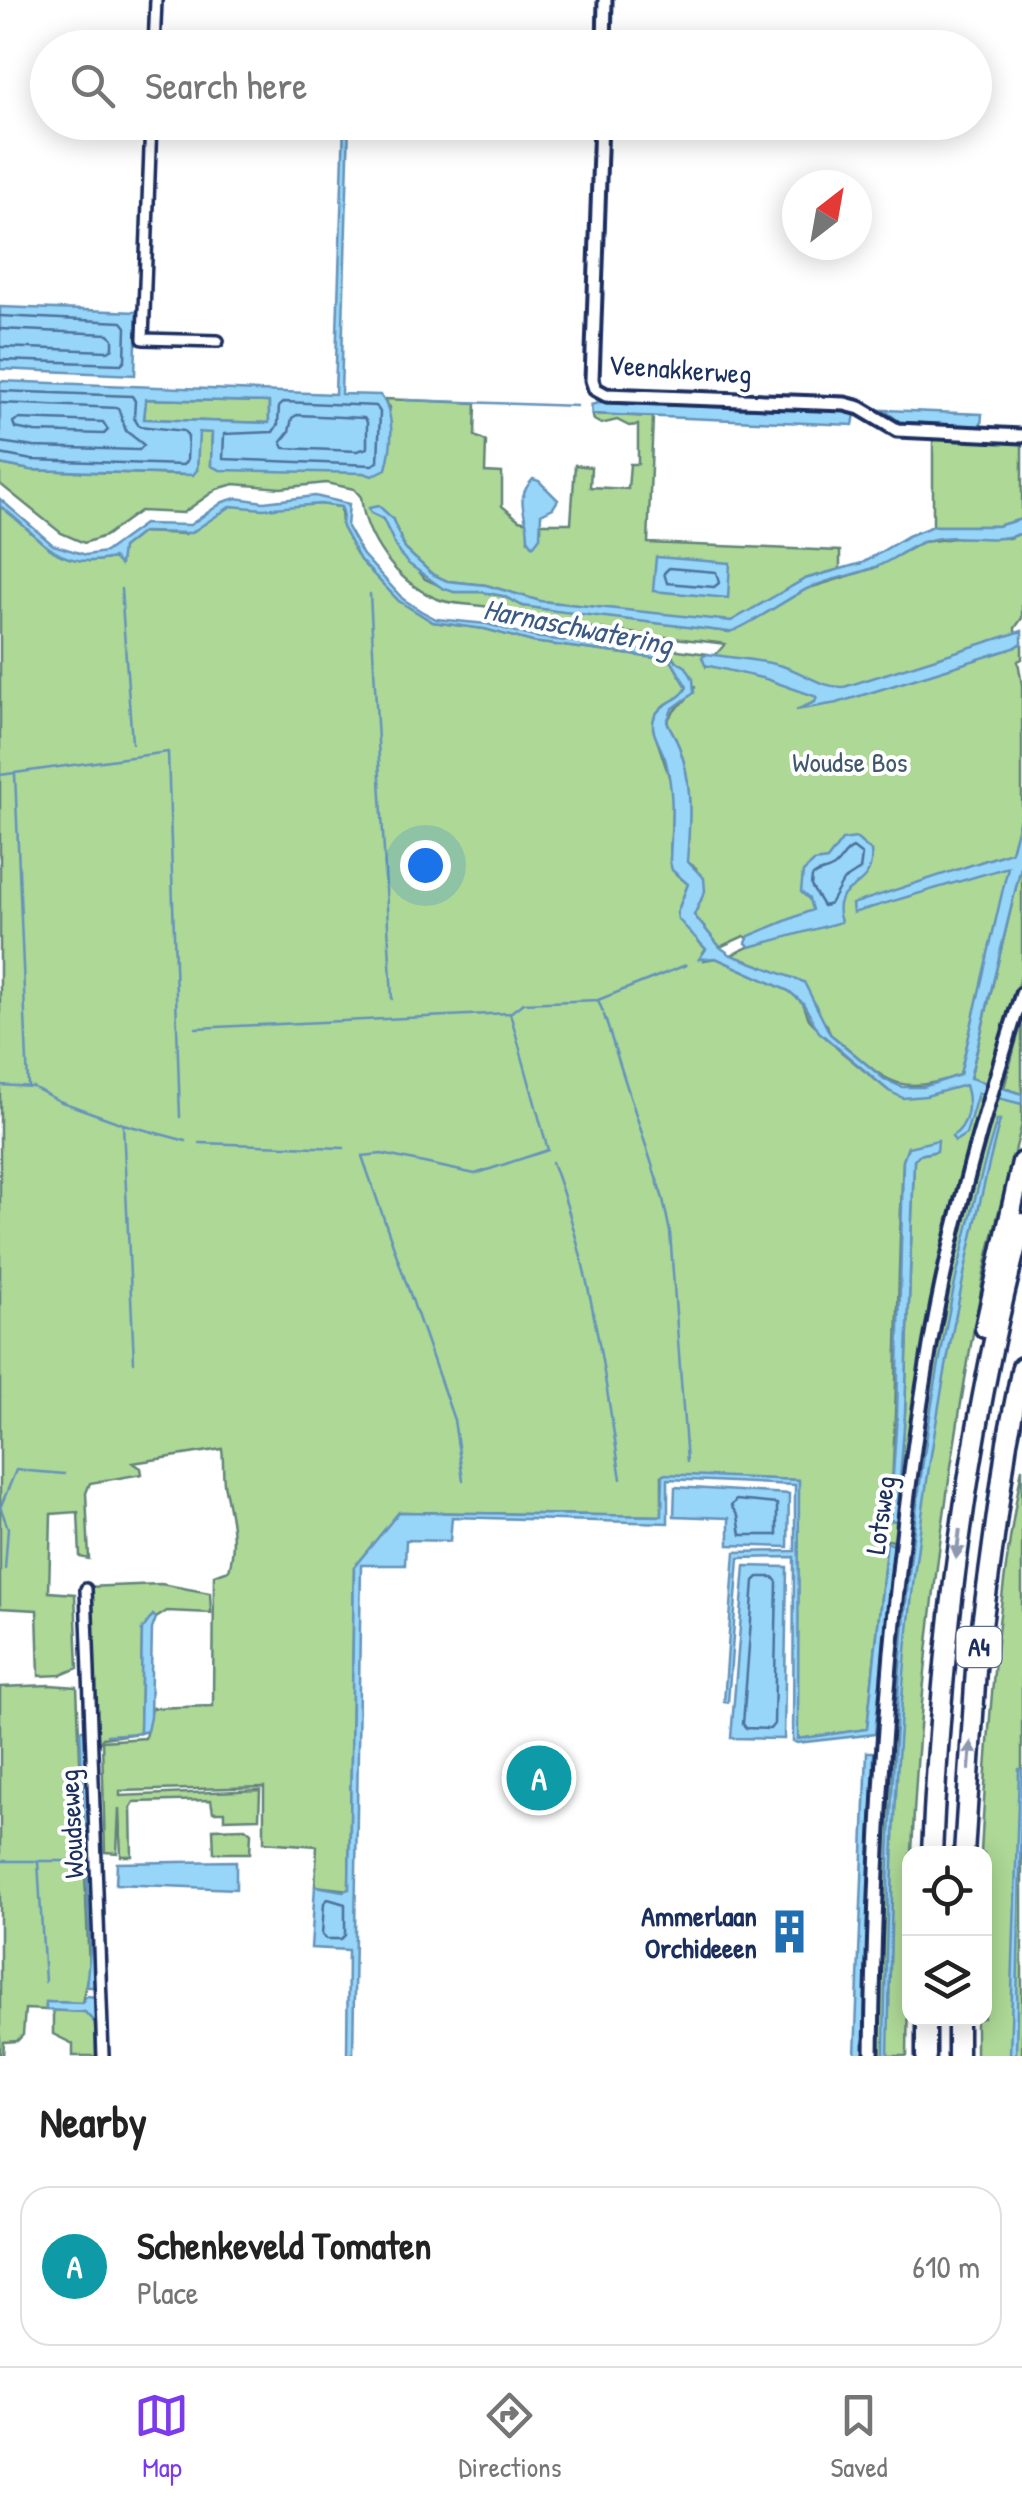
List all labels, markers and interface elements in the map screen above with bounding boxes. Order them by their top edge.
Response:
search box [30,30,992,140]
icon: search [65,58,120,113]
text: Search here [145,59,307,111]
north arrow [782,170,872,260]
street label: Veenakkerweg [607,345,753,393]
water label: Harnaschwatering [480,588,677,665]
park label: Woudse Bos [792,743,908,781]
your location [400,840,451,891]
street label: Lotsweg [856,1473,904,1557]
one-way arrow [950,1528,966,1560]
road number: A4 [956,1627,1002,1667]
pin: A [506,1740,572,1816]
one-way arrow [962,1740,978,1772]
street label: Woudseweg [49,1769,93,1879]
map controls [902,1846,992,2026]
button: locate [902,1846,992,1936]
place label: Ammerlaan Orchideeen [641,1897,757,1967]
building icon: Ammerlaan Orchideeen [766,1908,814,1956]
button: layers [902,1936,992,2026]
text: Nearby [40,2093,147,2150]
text: Schenkeveld Tomaten [137,2219,432,2271]
text: A [67,2245,82,2288]
text: 610 m [912,2245,980,2288]
text: Place [137,2271,199,2314]
tab: Map [134,2388,189,2486]
tab: Directions [458,2388,561,2486]
tab: Saved [830,2388,888,2486]

